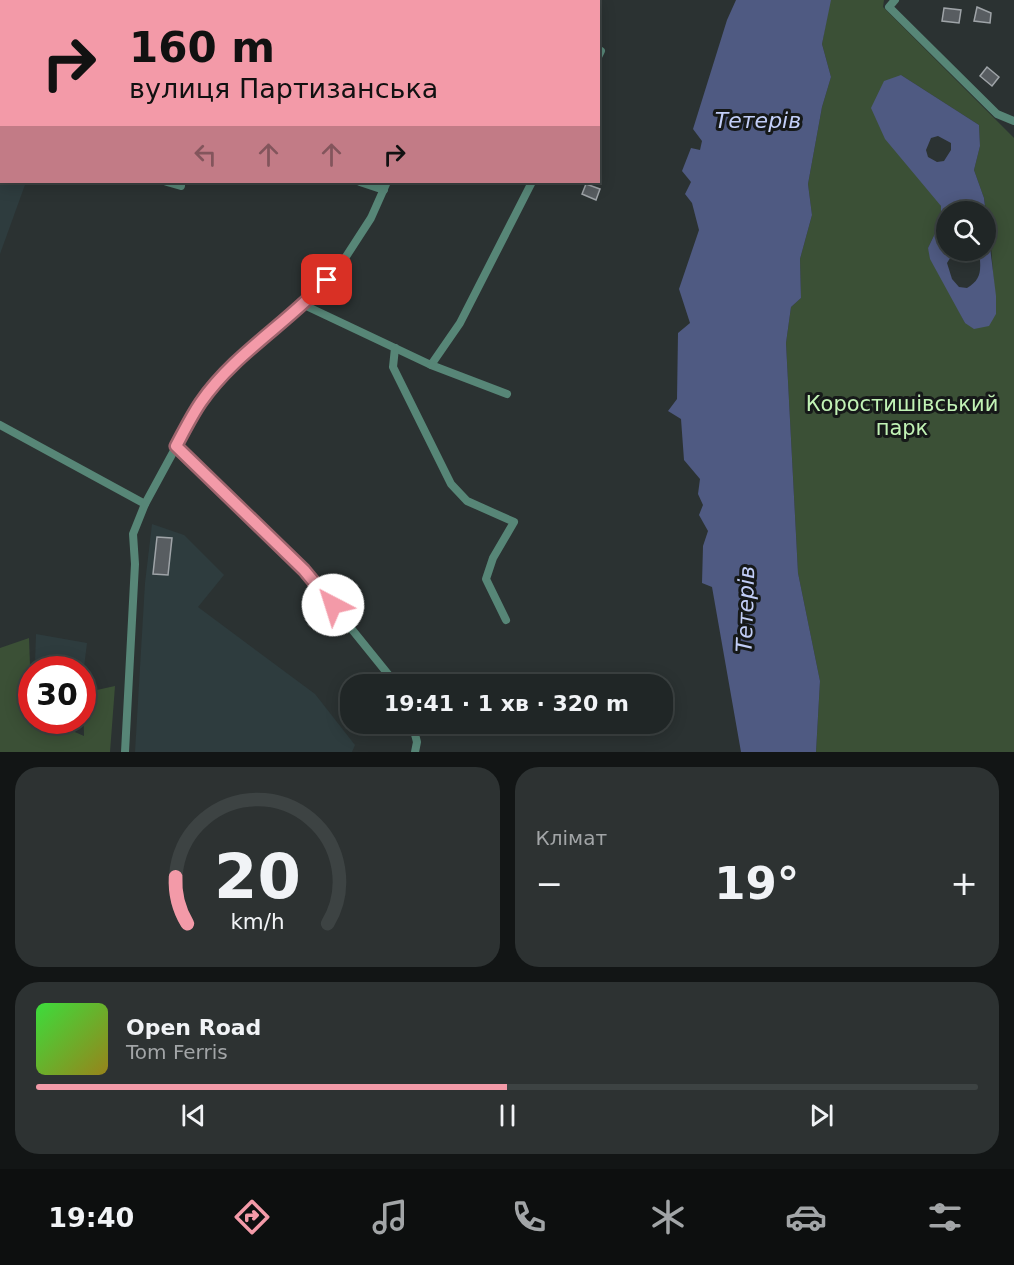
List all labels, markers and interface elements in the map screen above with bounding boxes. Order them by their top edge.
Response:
text: 160 m [129,23,275,72]
icon: right [30,24,108,102]
text: вулиця Партизанська [129,73,438,104]
water label: Тетерів [715,108,801,133]
icon: left [189,138,222,171]
icon: ahead [252,138,285,171]
icon: ahead [315,138,348,171]
icon: right [378,138,411,171]
map controls [936,201,996,261]
button: search [936,201,996,261]
pin [301,254,352,305]
icon: arrive [310,263,343,296]
park label: Коростишівський парк [806,392,998,440]
water label: Тетерів [732,565,759,653]
position arrow [301,573,365,637]
speed limit sign: 30 [18,656,96,734]
text: 19:41 · 1 хв · 320 m [384,691,629,716]
text: Клімат [536,826,607,850]
text: 20 [214,840,301,913]
text: 19° [714,857,799,910]
text: − [536,864,563,903]
text: + [950,864,978,903]
text: km/h [230,909,284,934]
text: Open Road [126,1015,261,1040]
text: Tom Ferris [126,1040,228,1064]
icon: previous [177,1099,210,1132]
icon: pause [491,1099,524,1132]
icon: next [805,1099,838,1132]
icon: directions [231,1196,273,1238]
icon: music [369,1196,411,1238]
icon: phone [508,1196,550,1238]
icon: climate [647,1196,689,1238]
icon: car [785,1196,827,1238]
icon: filters [924,1196,966,1238]
text: 19:40 [48,1202,134,1233]

